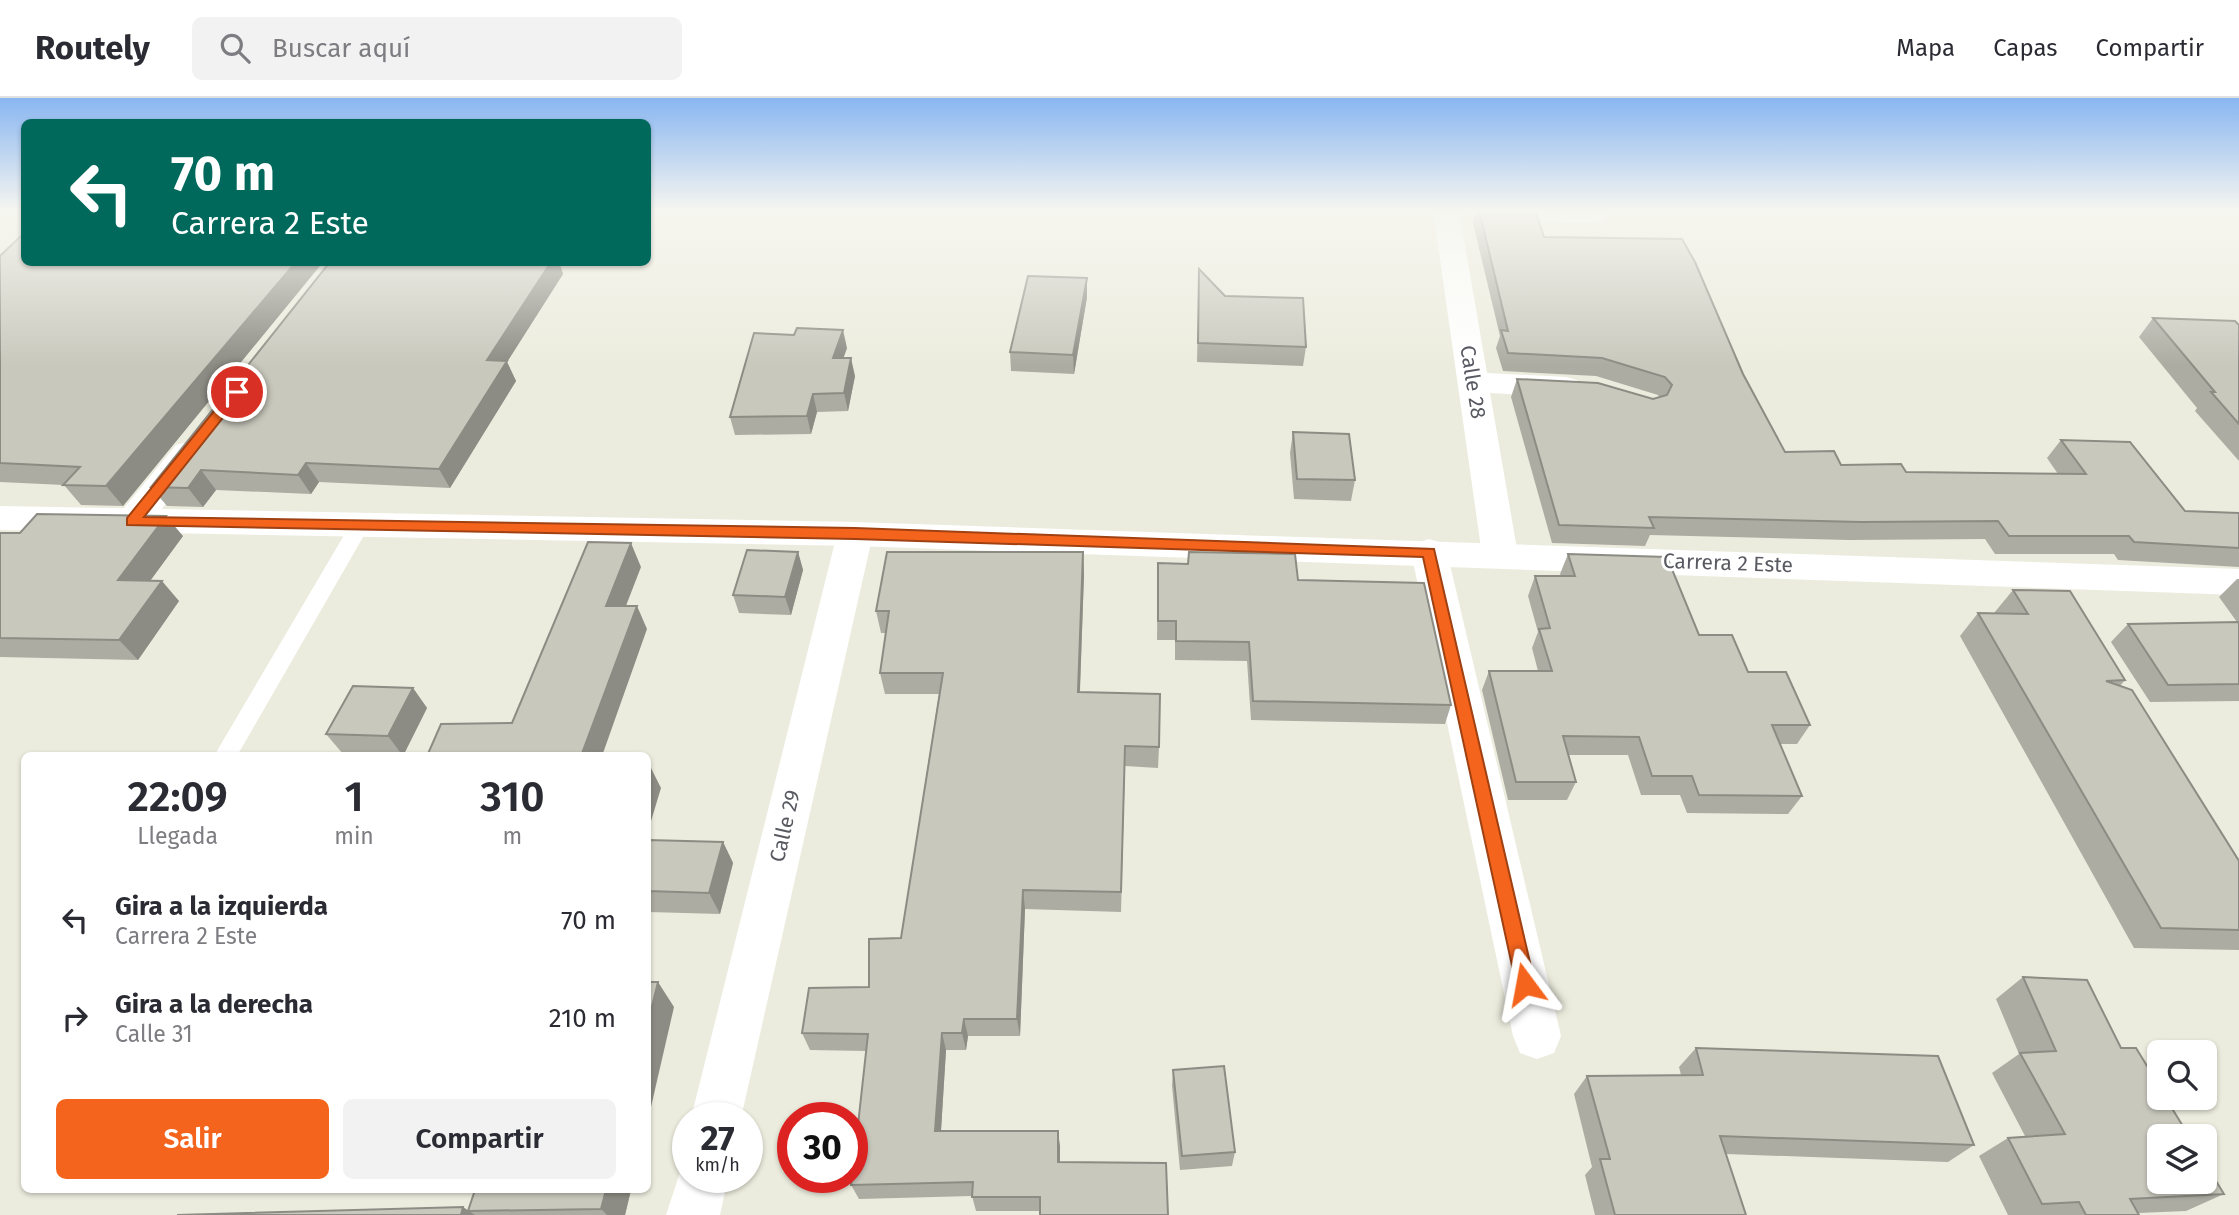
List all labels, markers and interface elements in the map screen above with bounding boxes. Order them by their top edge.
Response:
search box [192,17,682,80]
text: Routely [35,28,150,68]
icon: search [216,29,254,67]
text: Buscar aquí [272,33,410,64]
text: Mapa [1896,34,1955,62]
text: Capas [1993,34,2057,62]
text: Compartir [2095,34,2204,62]
text: 70 m [171,144,275,203]
icon: left [56,147,147,238]
text: Carrera 2 Este [171,204,369,242]
street label: Calle 28 [1454,343,1492,421]
pin [207,362,267,422]
icon: arrive [218,373,256,411]
street label: Carrera 2 Este [1663,548,1793,578]
text: 22:09 [128,772,228,822]
text: 1 [344,772,364,822]
text: 310 [480,772,545,822]
street label: Calle 29 [764,787,806,865]
text: Llegada [137,822,218,850]
text: min [334,822,374,850]
text: m [503,822,522,850]
text: Gira a la izquierda [115,891,328,922]
icon: left [56,901,94,939]
text: 70 m [561,905,616,936]
text: Carrera 2 Este [115,922,257,950]
position arrow [1488,947,1562,1021]
text: Gira a la derecha [115,989,313,1020]
icon: right [56,999,94,1037]
text: 210 m [549,1003,616,1034]
text: Calle 31 [115,1020,193,1048]
map controls [2147,1040,2217,1194]
button: search [2147,1040,2217,1110]
button: Salir [56,1099,329,1179]
button: Compartir [343,1099,616,1179]
speed limit sign: 30 [777,1102,868,1193]
text: 27 [700,1117,735,1159]
button: layers [2147,1124,2217,1194]
text: km/h [695,1154,740,1176]

